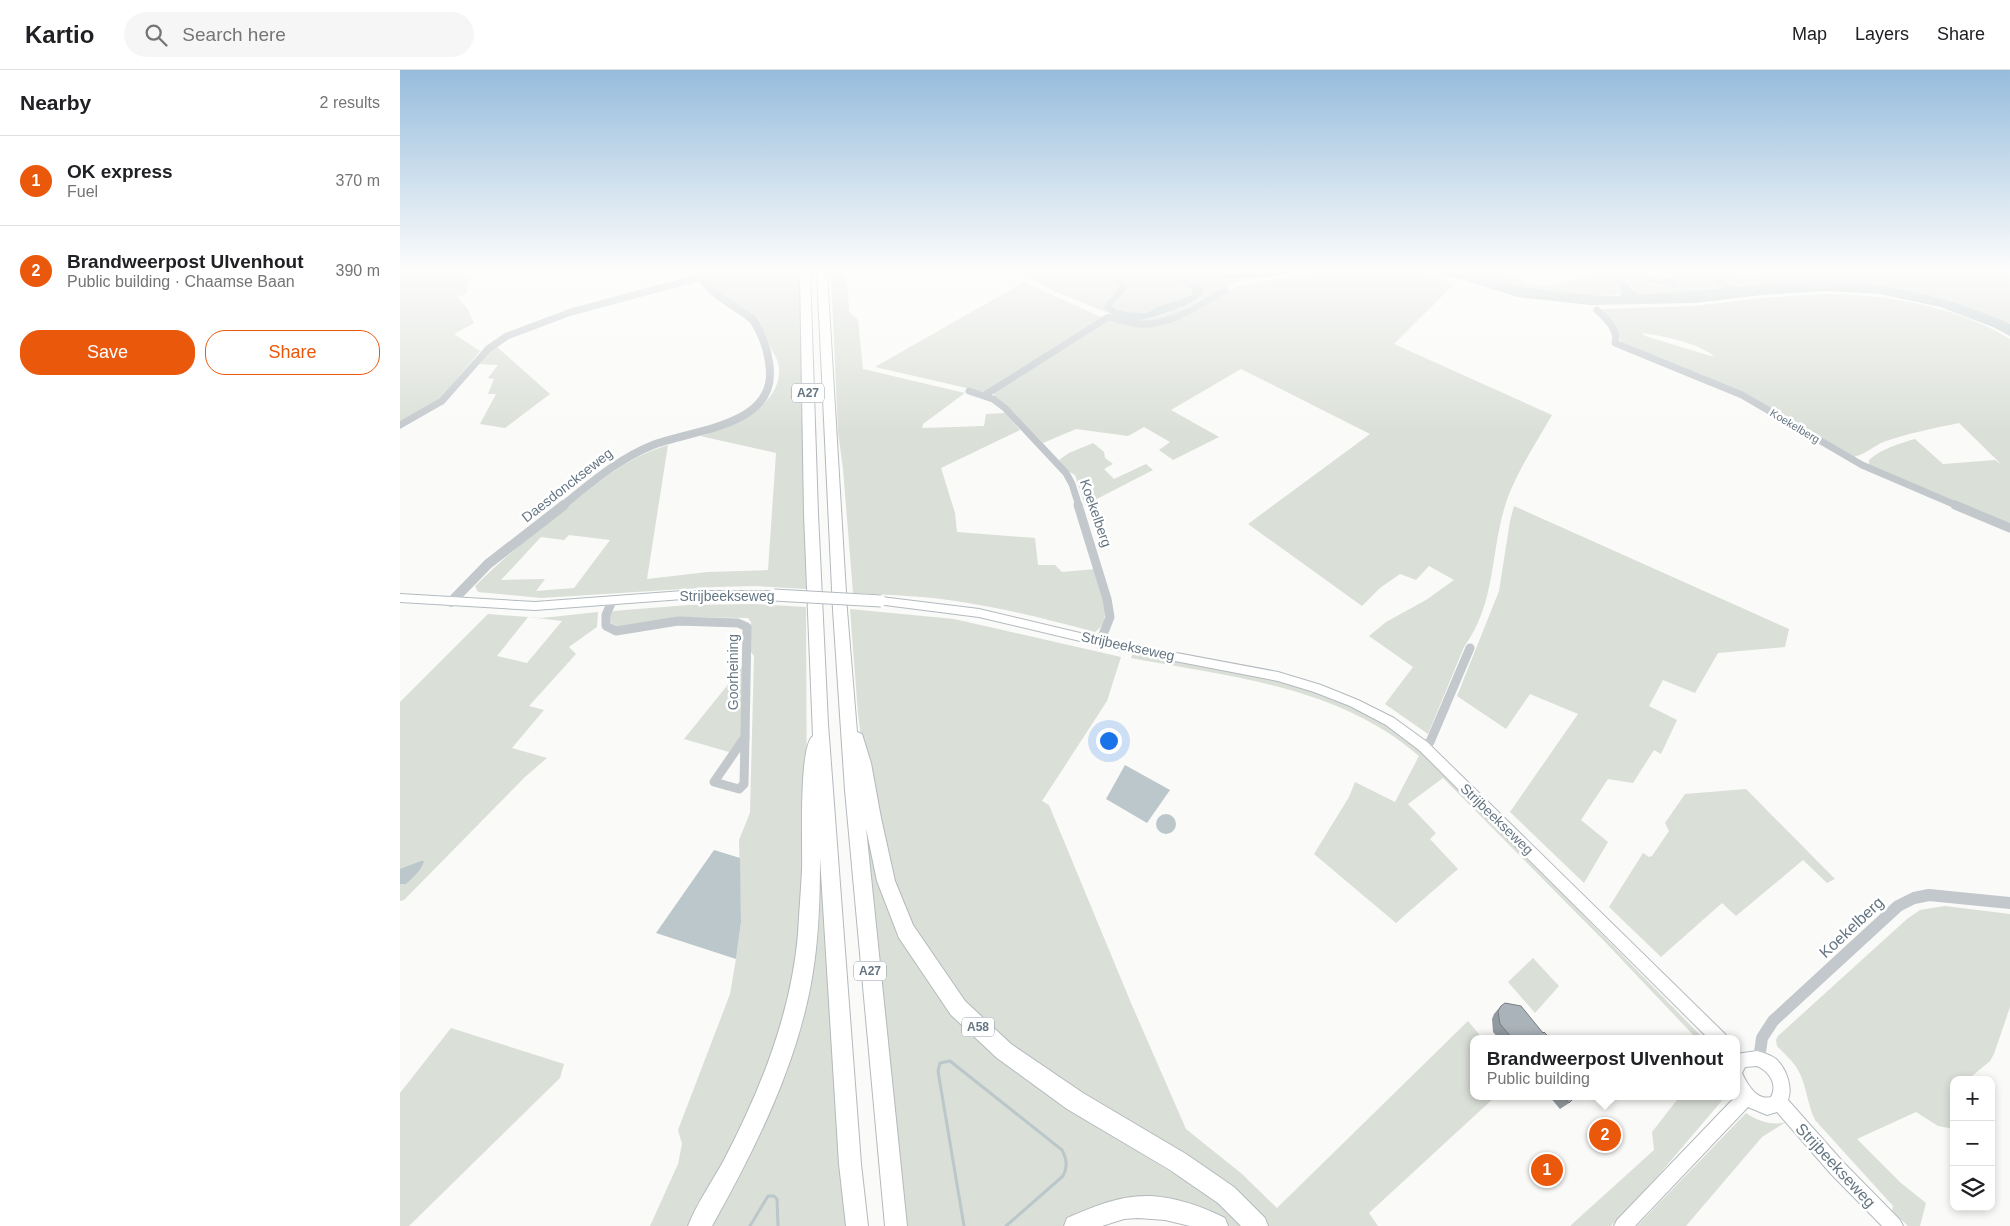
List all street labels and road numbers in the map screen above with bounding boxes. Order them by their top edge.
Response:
road number: A27 [792,384,824,402]
street label: Koekelberg [1768,407,1822,445]
street label: Daesdonckseweg [519,445,615,525]
street label: Koekelberg [1077,477,1115,549]
street label: Strijbeekseweg [680,588,774,604]
street label: Strijbeekseweg [1080,628,1176,664]
street label: Goorheining [725,634,741,710]
street label: Strijbeekseweg [1457,780,1537,858]
street label: Koekelberg [1816,894,1887,961]
road number: A27 [854,961,886,980]
road number: A58 [962,1018,994,1036]
street label: Strijbeekseweg [1792,1120,1879,1211]

